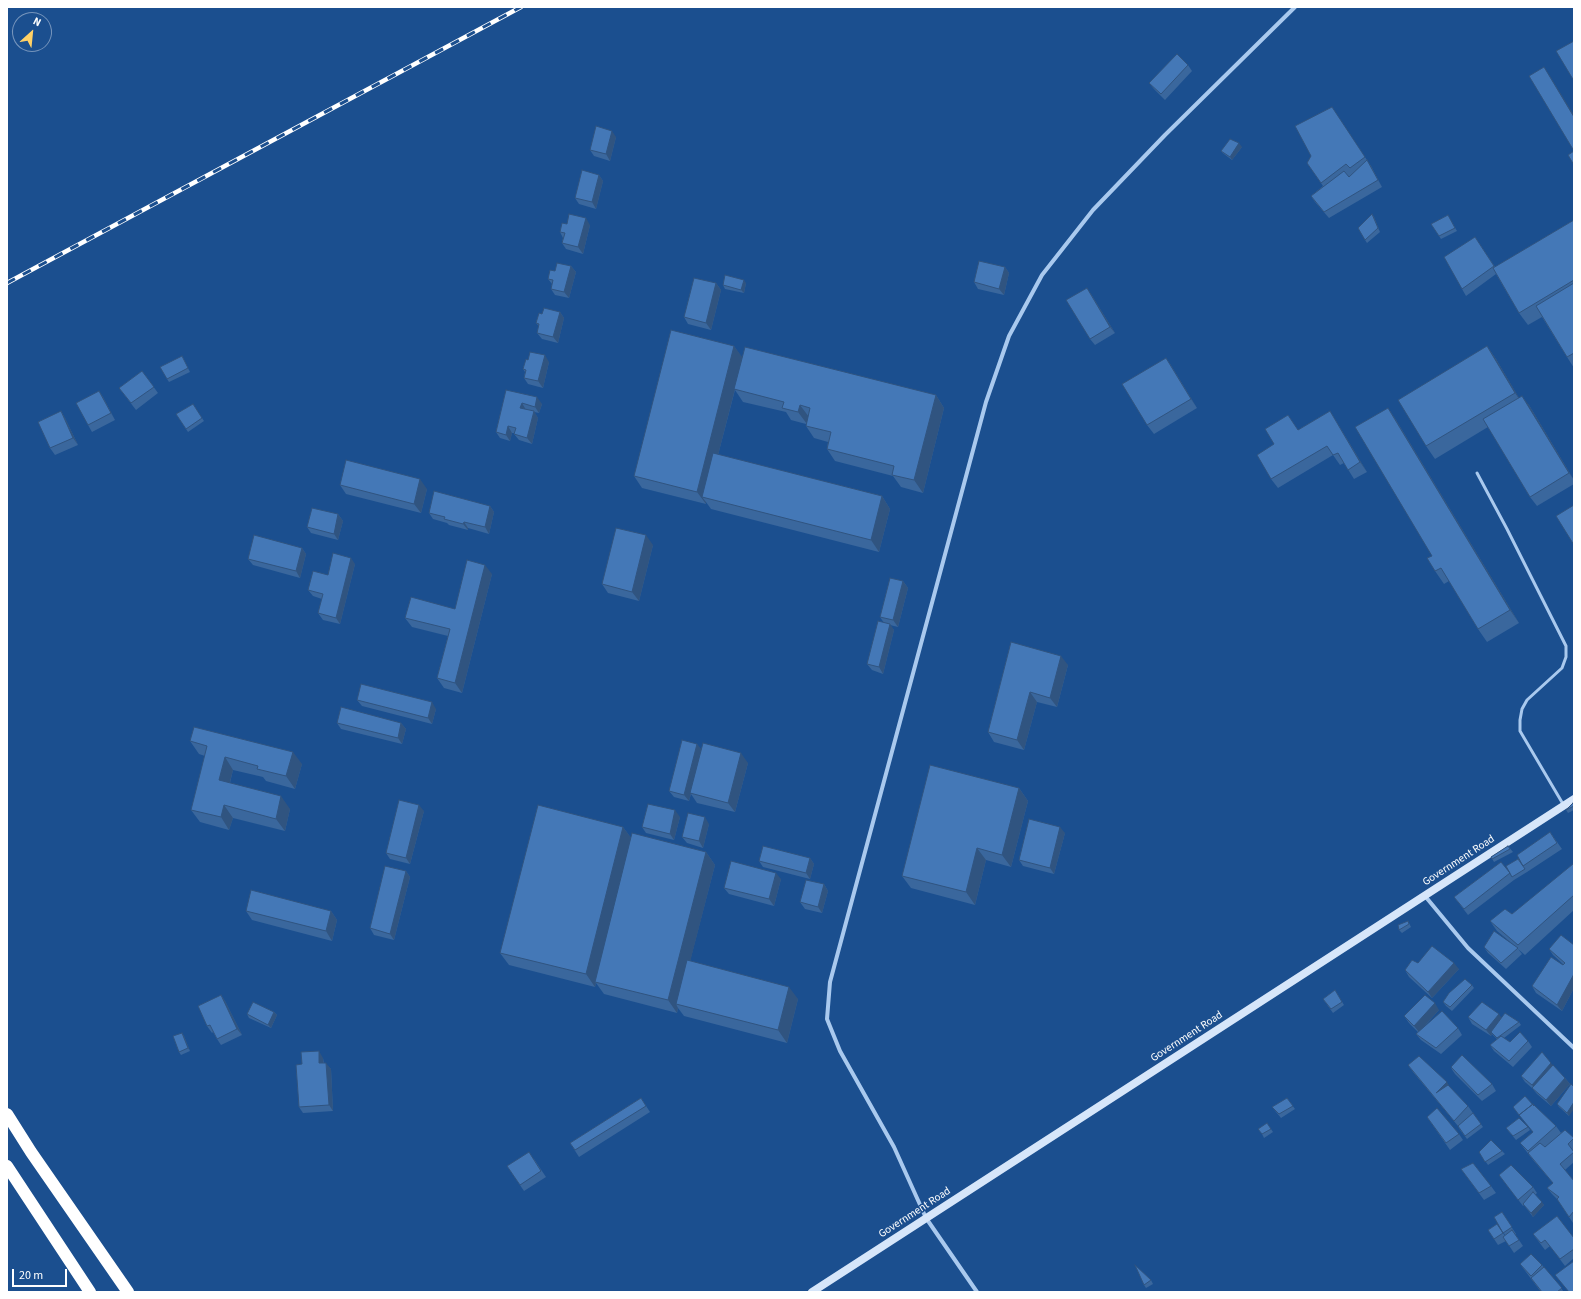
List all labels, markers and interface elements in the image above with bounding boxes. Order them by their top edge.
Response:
north arrow [12,12,52,52]
text: N [31,13,44,30]
street label: Government Road [1421,833,1497,889]
street label: Government Road [1149,1009,1225,1065]
street label: Government Road [877,1185,953,1241]
scale bar [14,1261,69,1287]
text: 20 m [19,1267,43,1284]

